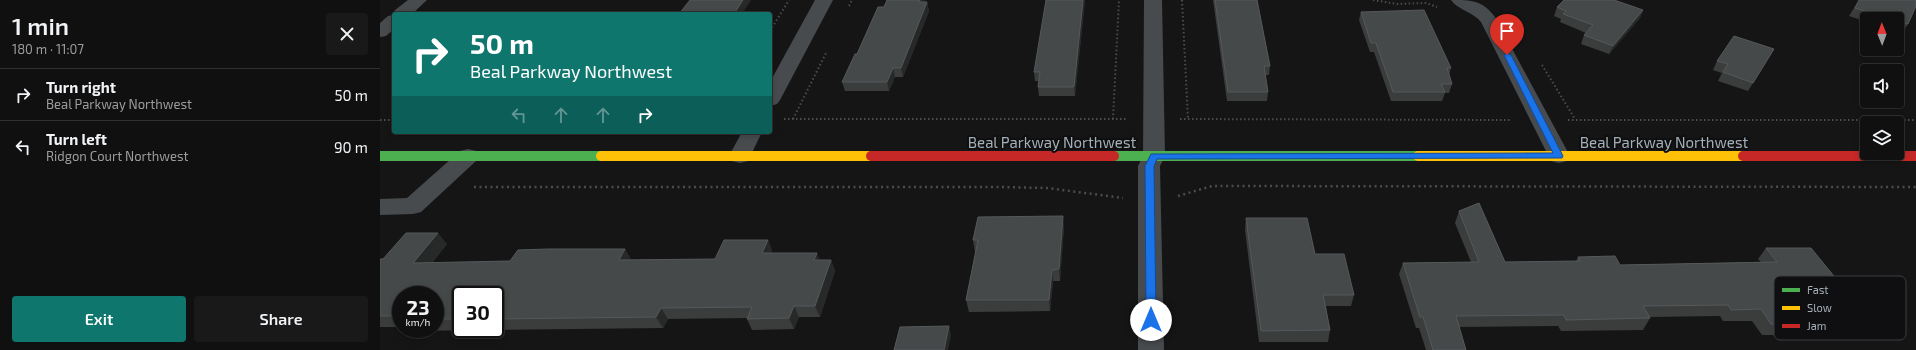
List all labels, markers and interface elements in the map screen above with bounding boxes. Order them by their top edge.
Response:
text: 1 min [12,11,69,40]
north arrow [1860,12,1904,56]
map controls [1860,12,1904,160]
button: close [326,13,368,55]
pin [1490,14,1524,55]
icon: arrive [1496,20,1518,42]
text: 50 m [470,26,534,60]
icon: right [404,28,456,80]
text: 180 m · 11:07 [12,41,84,57]
text: Beal Parkway Northwest [470,60,672,82]
button: sound [1860,64,1904,108]
text: Turn right [46,78,116,96]
icon: right [12,84,34,106]
text: 50 m [334,86,368,104]
text: Beal Parkway Northwest [46,96,192,112]
icon: left [508,104,530,126]
icon: ahead [550,104,572,126]
icon: ahead [592,104,614,126]
icon: right [634,104,656,126]
button: layers [1860,116,1904,160]
text: Turn left [46,130,107,148]
street label: Beal Parkway Northwest [968,133,1137,151]
street label: Beal Parkway Northwest [1580,133,1749,151]
icon: left [12,136,34,158]
text: 90 m [334,138,368,156]
text: Ridgon Court Northwest [46,148,189,164]
legend [1774,276,1906,340]
text: Fast [1807,283,1829,296]
speed limit sign: 30 [452,286,504,338]
text: 23 [407,295,429,319]
button: Exit [12,296,186,342]
button: Share [194,296,368,342]
position arrow [1130,299,1172,341]
text: Slow [1807,301,1832,314]
text: km/h [406,316,430,328]
text: Jam [1807,319,1826,332]

